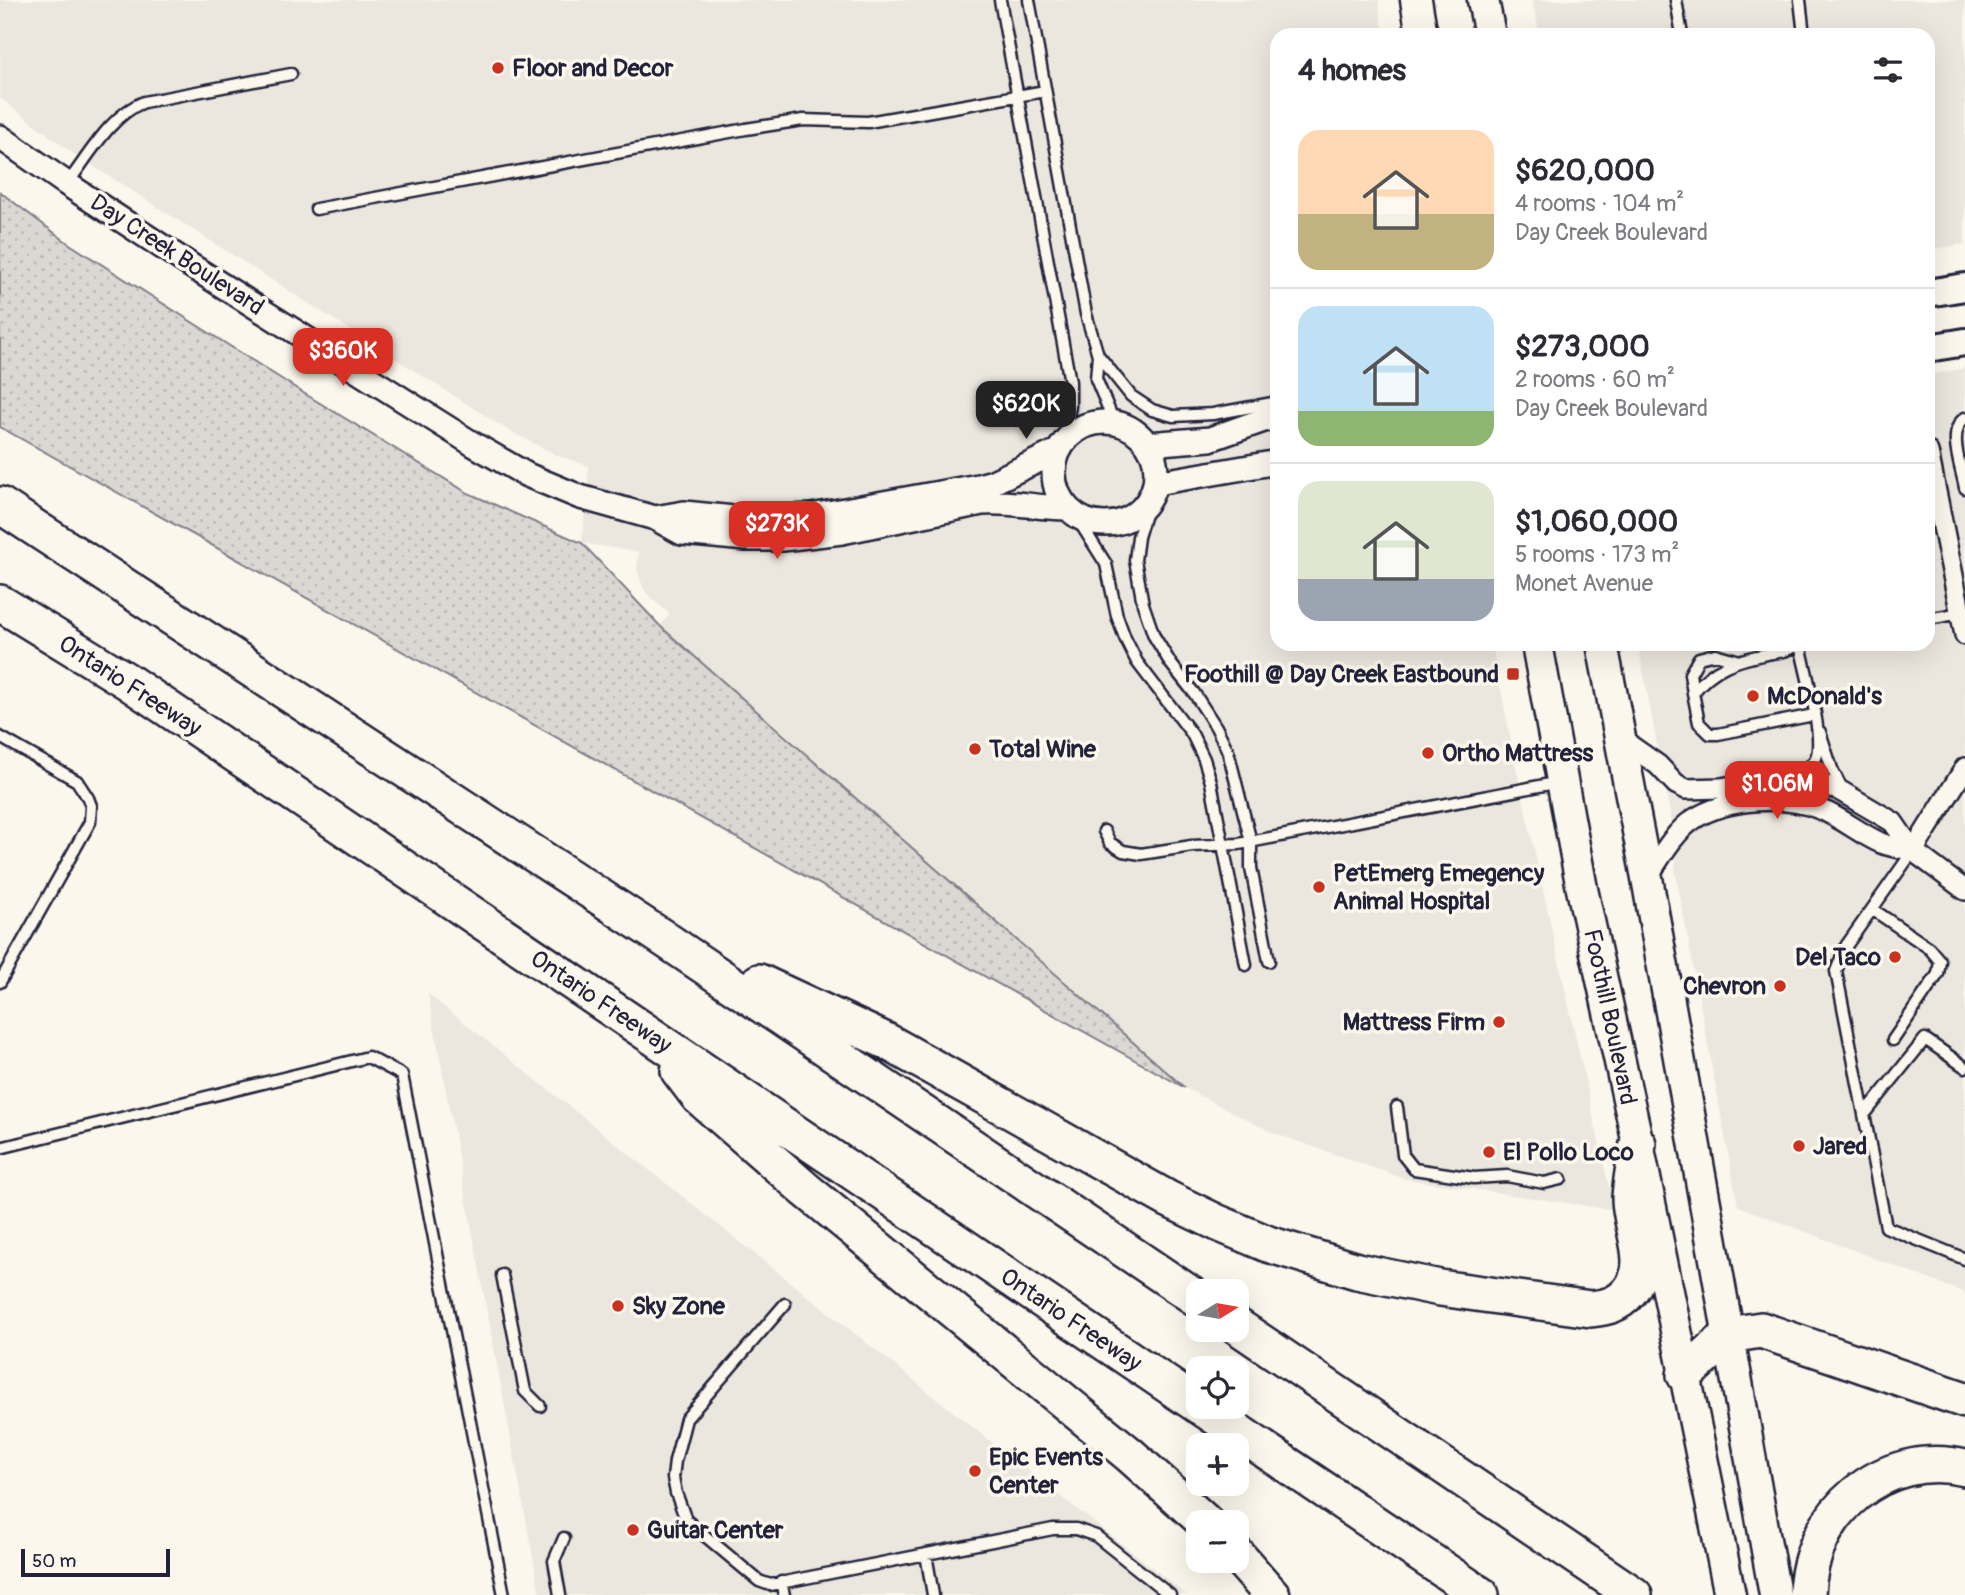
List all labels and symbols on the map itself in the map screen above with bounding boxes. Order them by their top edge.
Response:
place label: Floor and Decor [512,54,674,83]
marker: Floor and Decor [490,60,506,76]
street label: Day Creek Boulevard [85,188,269,322]
pin: $360K [294,328,392,388]
pin: $620K [977,382,1075,441]
pin: $273K [728,502,826,561]
street label: Ontario Freeway [53,629,207,743]
place label: Foothill @ Day Creek Eastbound [1184,660,1499,689]
marker: Foothill @ Day Creek Eastbound [1505,666,1521,682]
place label: McDonald's [1767,682,1882,711]
marker: McDonald's [1745,688,1761,704]
place label: Total Wine [988,735,1097,764]
place label: Ortho Mattress [1442,739,1594,768]
marker: Total Wine [967,741,983,757]
marker: Ortho Mattress [1420,745,1436,761]
pin: $1.06M [1720,762,1834,821]
place label: PetEmerg Emegency Animal Hospital [1333,859,1545,916]
marker: PetEmerg Emegency Animal Hospital [1311,879,1327,895]
street label: Foothill Boulevard [1577,926,1643,1108]
place label: Del Taco [1795,943,1881,972]
street label: Ontario Freeway [525,944,677,1060]
marker: Del Taco [1887,949,1903,965]
place label: Chevron [1683,972,1766,1001]
marker: Chevron [1772,978,1788,994]
place label: Mattress Firm [1343,1008,1485,1037]
marker: Mattress Firm [1491,1014,1507,1030]
place label: Jared [1813,1132,1867,1161]
place label: El Pollo Loco [1503,1138,1634,1167]
marker: Jared [1791,1138,1807,1154]
marker: El Pollo Loco [1481,1144,1497,1160]
street label: Ontario Freeway [995,1262,1147,1378]
north arrow [1186,1279,1250,1342]
place label: Sky Zone [632,1292,726,1321]
marker: Sky Zone [610,1298,626,1314]
place label: Epic Events Center [989,1443,1103,1500]
marker: Epic Events Center [967,1463,983,1479]
place label: Guitar Center [647,1516,784,1545]
marker: Guitar Center [625,1522,641,1538]
scale bar [21,1546,170,1578]

